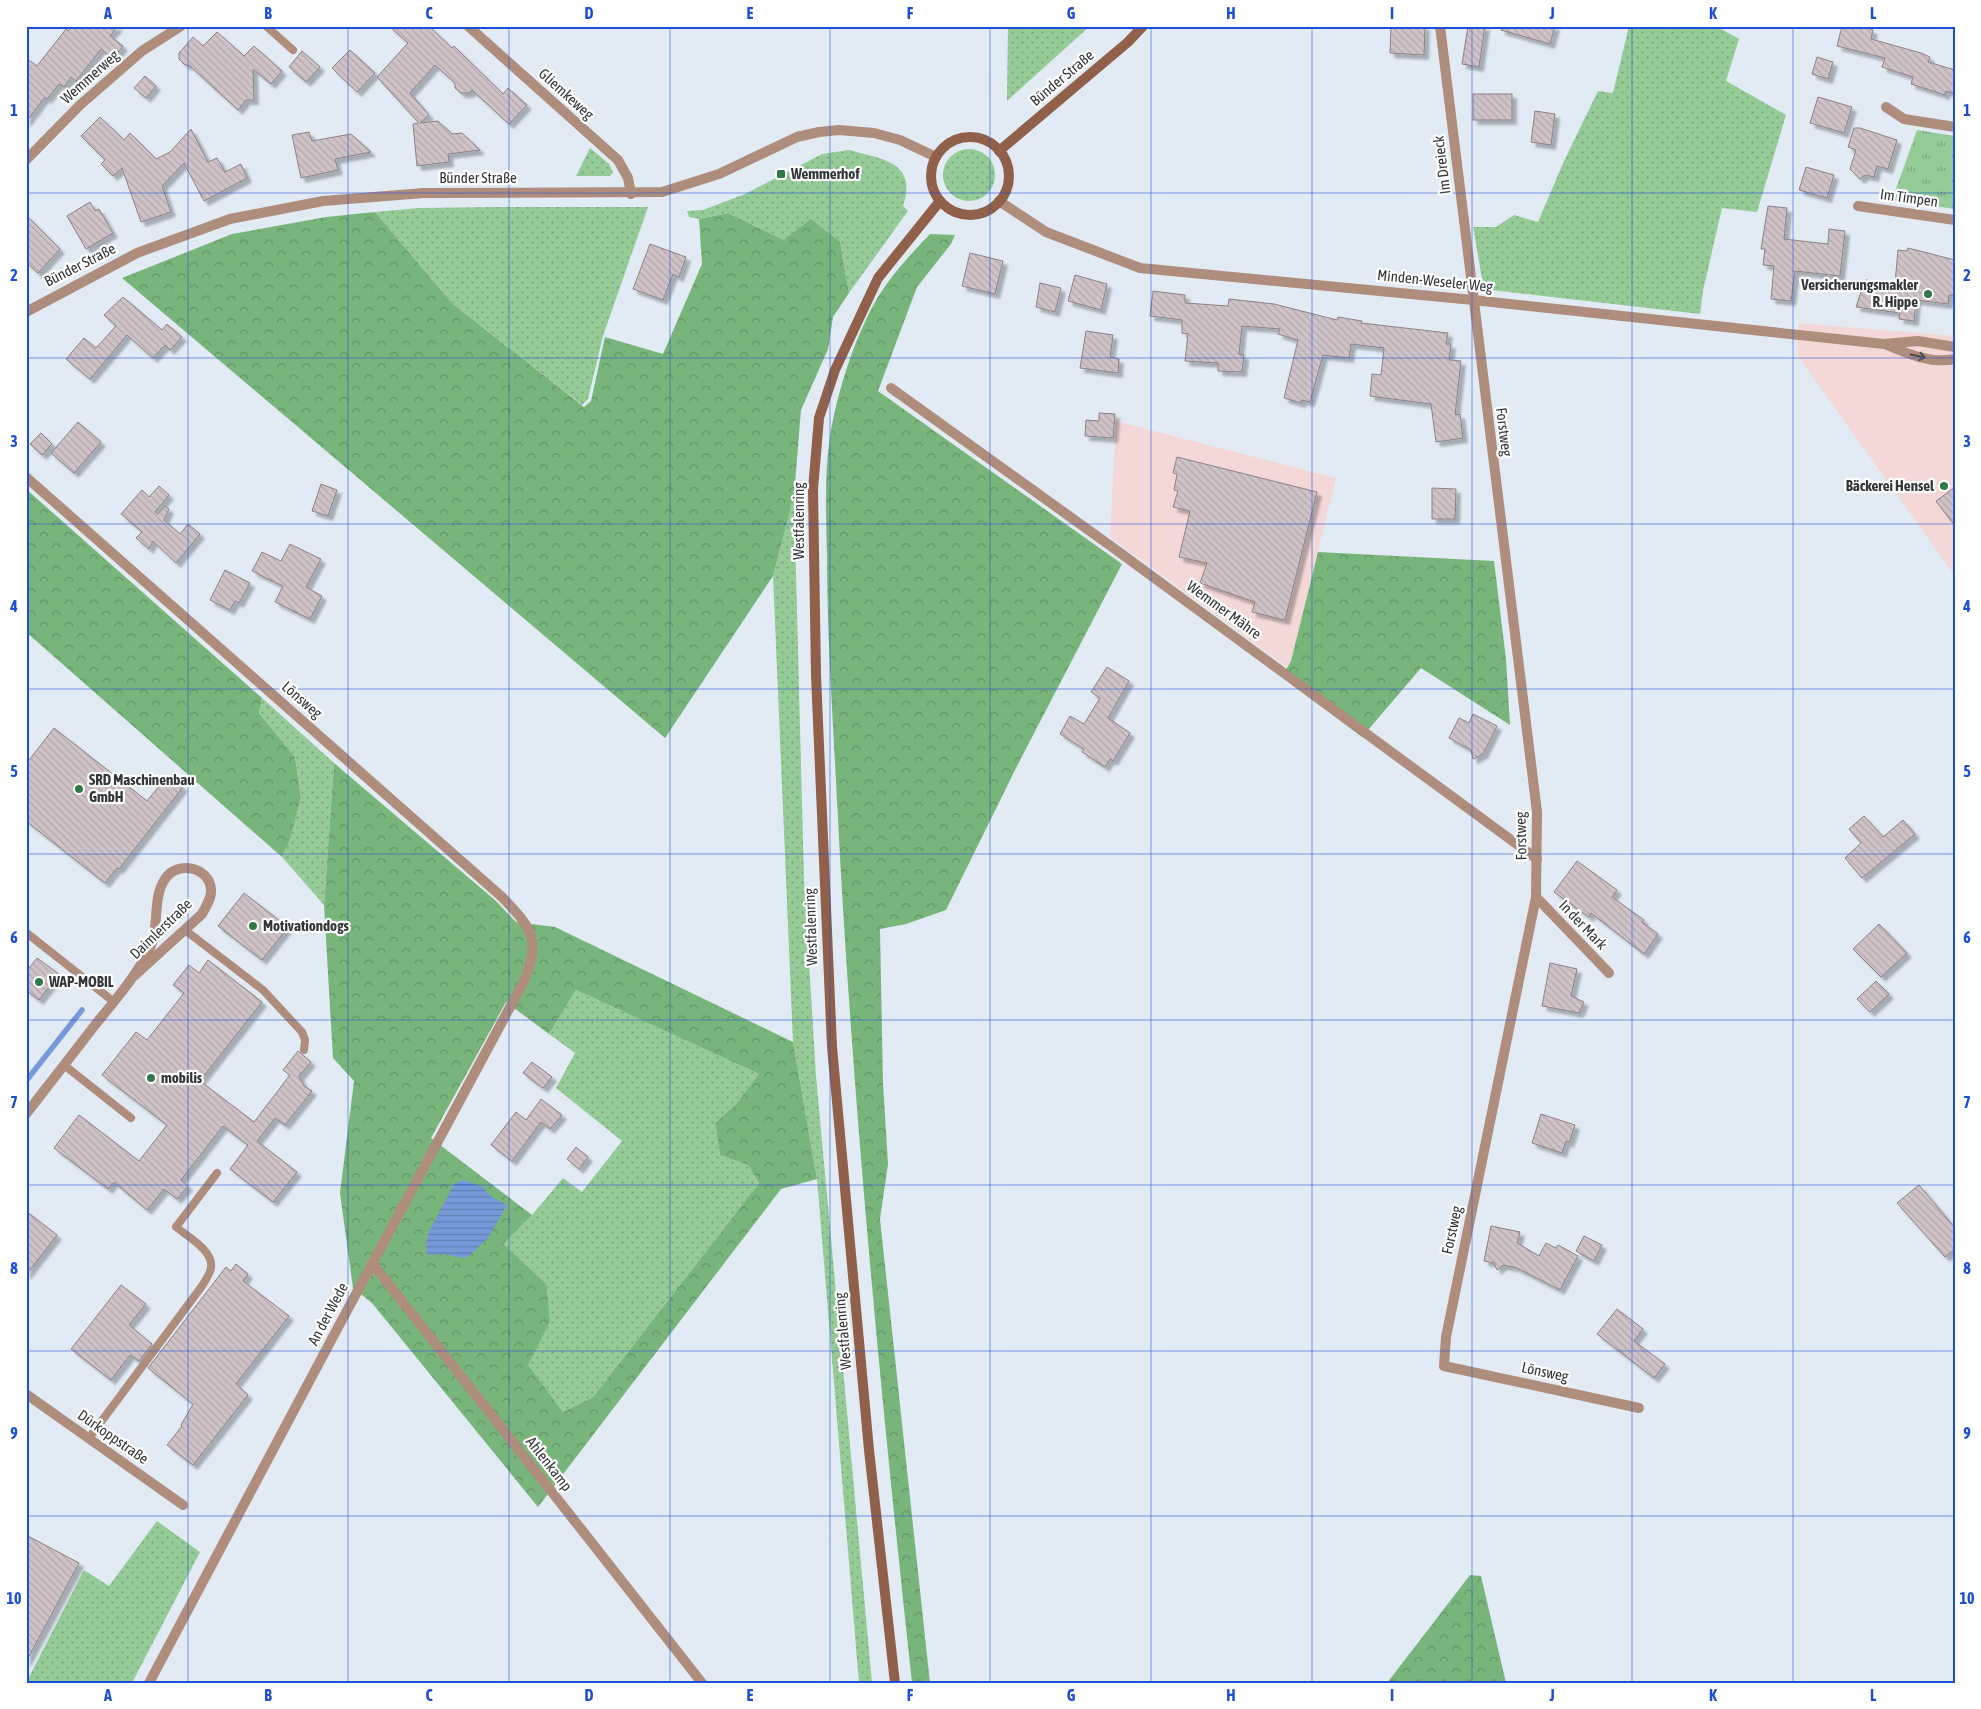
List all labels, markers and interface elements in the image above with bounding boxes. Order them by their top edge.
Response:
text: A [103,4,112,22]
text: B [264,4,272,22]
text: C [425,4,433,22]
text: D [585,4,594,22]
text: E [747,4,754,22]
text: F [907,4,914,22]
text: G [1067,4,1076,22]
text: H [1226,4,1236,22]
text: I [1390,4,1394,22]
text: J [1548,4,1555,22]
text: K [1709,4,1717,22]
text: L [1870,4,1877,22]
street label: Wemmerweg [57,46,123,107]
street label: Bünder Straße [1026,46,1097,109]
street label: Gliemkeweg [535,65,598,123]
text: 1 [10,101,18,119]
text: 1 [1963,101,1971,119]
street label: Im Dreieck [1429,135,1454,195]
place label: Wemmerhof [790,165,860,182]
marker: Wemmerhof [775,168,787,180]
street label: Bünder Straße [439,169,517,186]
street label: Im Timpen [1879,185,1939,210]
street label: Bünder Straße [41,239,118,290]
text: 2 [10,266,18,284]
street label: Minden-Weseler Weg [1377,266,1494,295]
text: 2 [1963,266,1971,284]
place label: Versicherungsmakler R. Hippe [1800,276,1919,310]
marker: Versicherungsmakler R. Hippe [1922,288,1934,300]
one-way arrow [1910,352,1926,362]
street label: Forstweg [1493,407,1516,458]
text: 3 [10,432,18,450]
text: 3 [1963,432,1971,450]
place label: Bäckerei Hensel [1846,477,1935,494]
marker: Bäckerei Hensel [1938,480,1950,492]
street label: Westfalenring [790,482,807,560]
street label: Wemmer Mähre [1184,577,1265,642]
text: 4 [9,597,18,615]
text: 4 [1962,597,1971,615]
street label: Lönsweg [279,678,326,722]
text: 5 [10,762,18,780]
text: 5 [1963,762,1971,780]
place label: SRD Maschinenbau GmbH [89,771,195,805]
marker: SRD Maschinenbau GmbH [73,783,85,795]
street label: Forstweg [1512,811,1529,861]
street label: Westfalenring [801,887,820,966]
street label: Daimlerstraße [126,895,195,962]
street label: In der Mark [1556,897,1611,953]
place label: Motivationdogs [263,917,350,934]
marker: Motivationdogs [247,920,259,932]
text: 6 [10,928,18,946]
text: 6 [1963,928,1971,946]
place label: WAP-MOBIL [48,973,114,990]
marker: WAP-MOBIL [33,976,45,988]
place label: mobilis [161,1069,203,1086]
marker: mobilis [145,1072,157,1084]
text: 7 [10,1093,18,1111]
text: 7 [1963,1093,1971,1111]
street label: Forstweg [1438,1204,1465,1256]
text: 8 [10,1259,18,1277]
text: 8 [1963,1259,1971,1277]
street label: An der Wede [304,1280,351,1348]
street label: Westfalenring [831,1291,854,1370]
street label: Lönsweg [1520,1358,1571,1385]
street label: Dürkoppstraße [75,1406,152,1467]
text: 9 [10,1424,18,1442]
text: 9 [1963,1424,1971,1442]
street label: Ahlenkamp [523,1433,576,1494]
text: 10 [6,1589,22,1607]
text: 10 [1959,1589,1975,1607]
text: A [103,1686,112,1704]
text: B [264,1686,272,1704]
text: C [425,1686,433,1704]
text: D [585,1686,594,1704]
text: E [747,1686,754,1704]
text: F [907,1686,914,1704]
text: G [1067,1686,1076,1704]
text: H [1226,1686,1236,1704]
text: I [1390,1686,1394,1704]
text: J [1548,1686,1555,1704]
text: K [1709,1686,1717,1704]
text: L [1870,1686,1877,1704]

